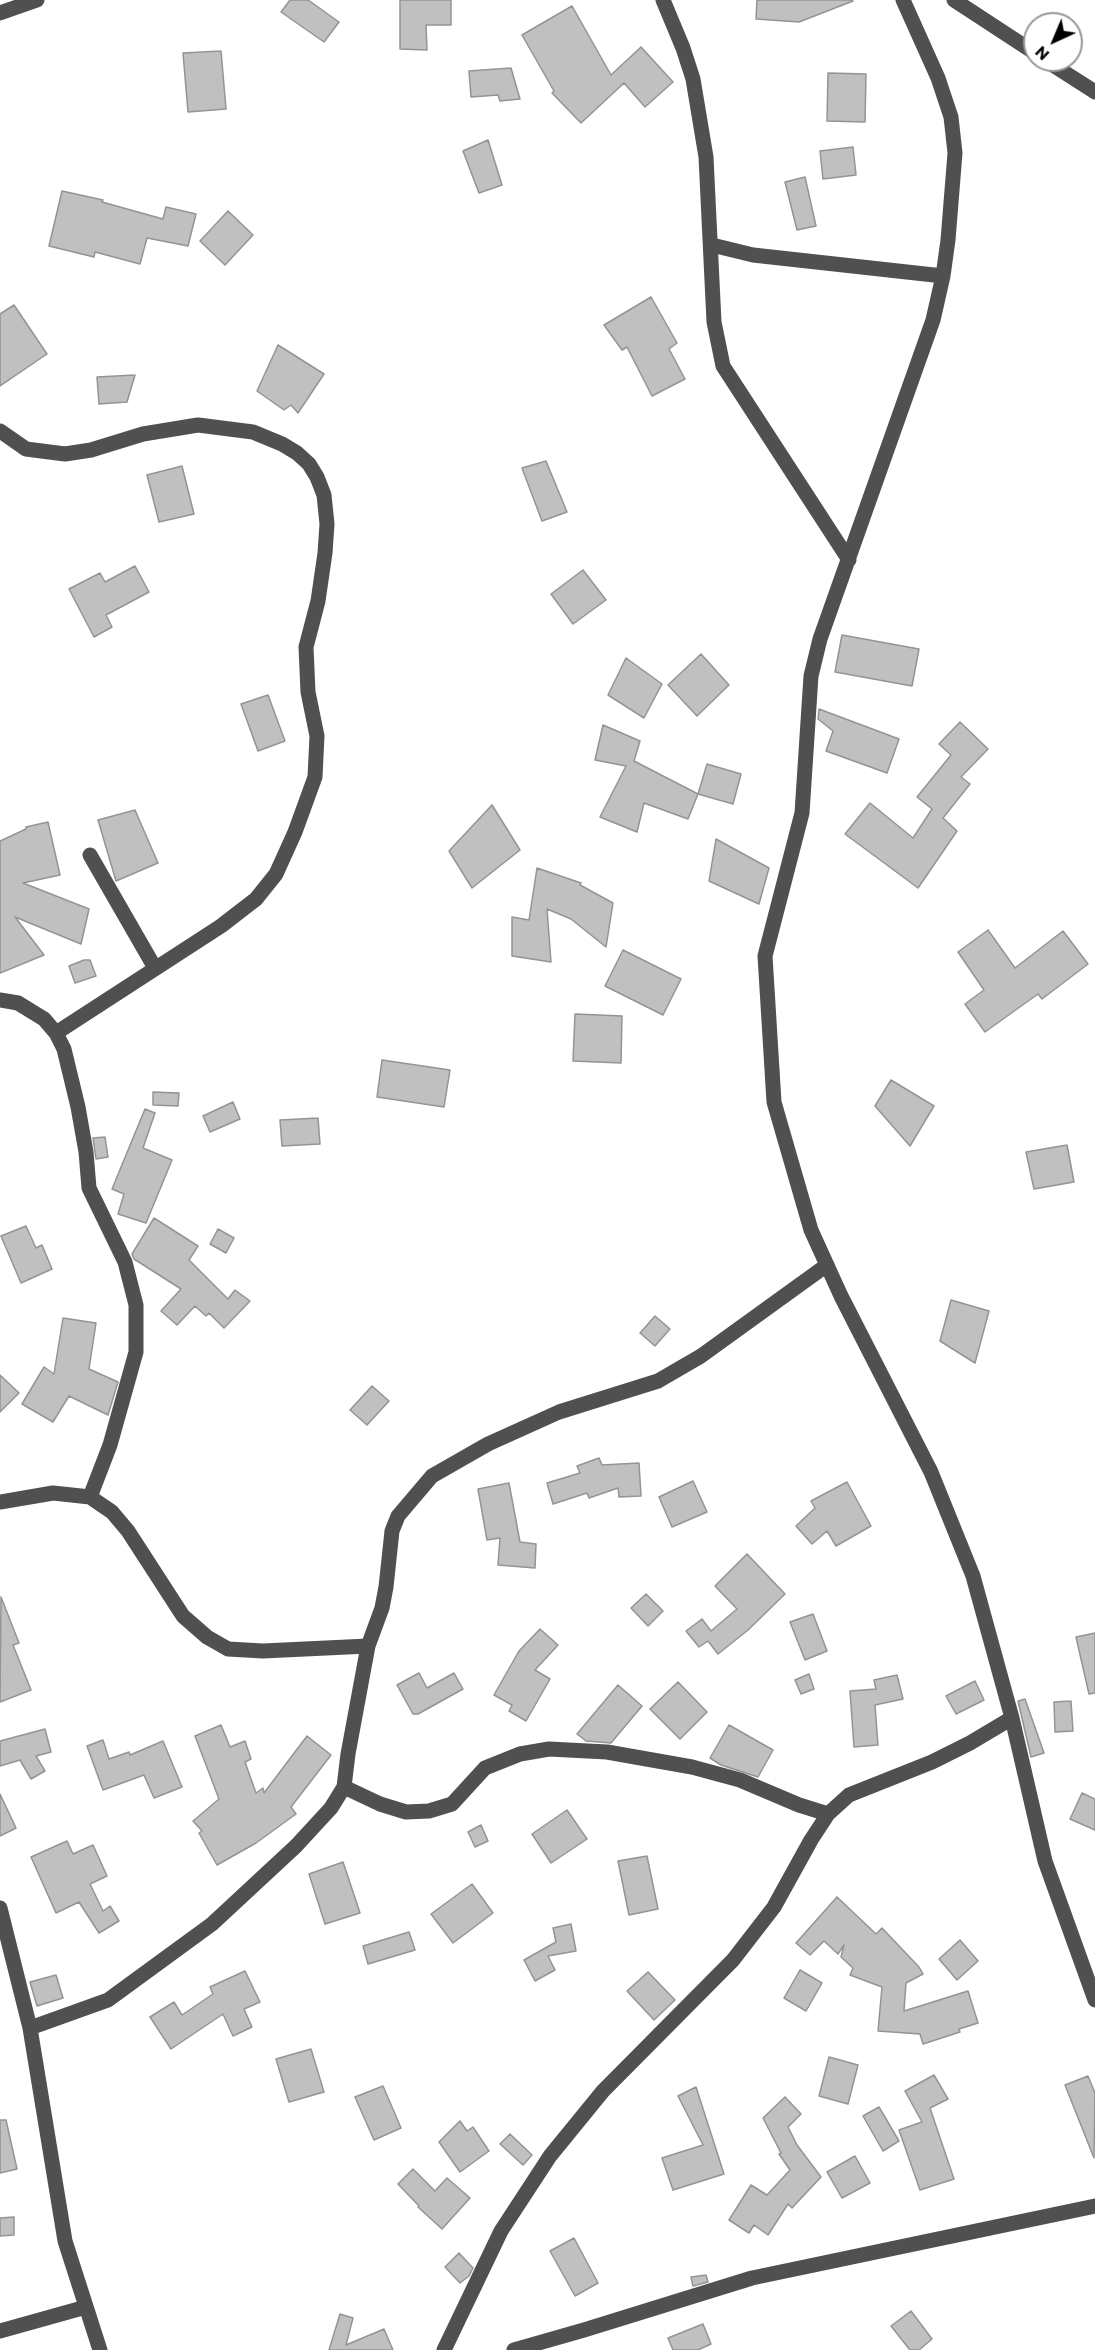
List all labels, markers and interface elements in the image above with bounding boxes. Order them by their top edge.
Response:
north arrow [1023,12,1083,72]
text: N [1031,43,1052,65]

